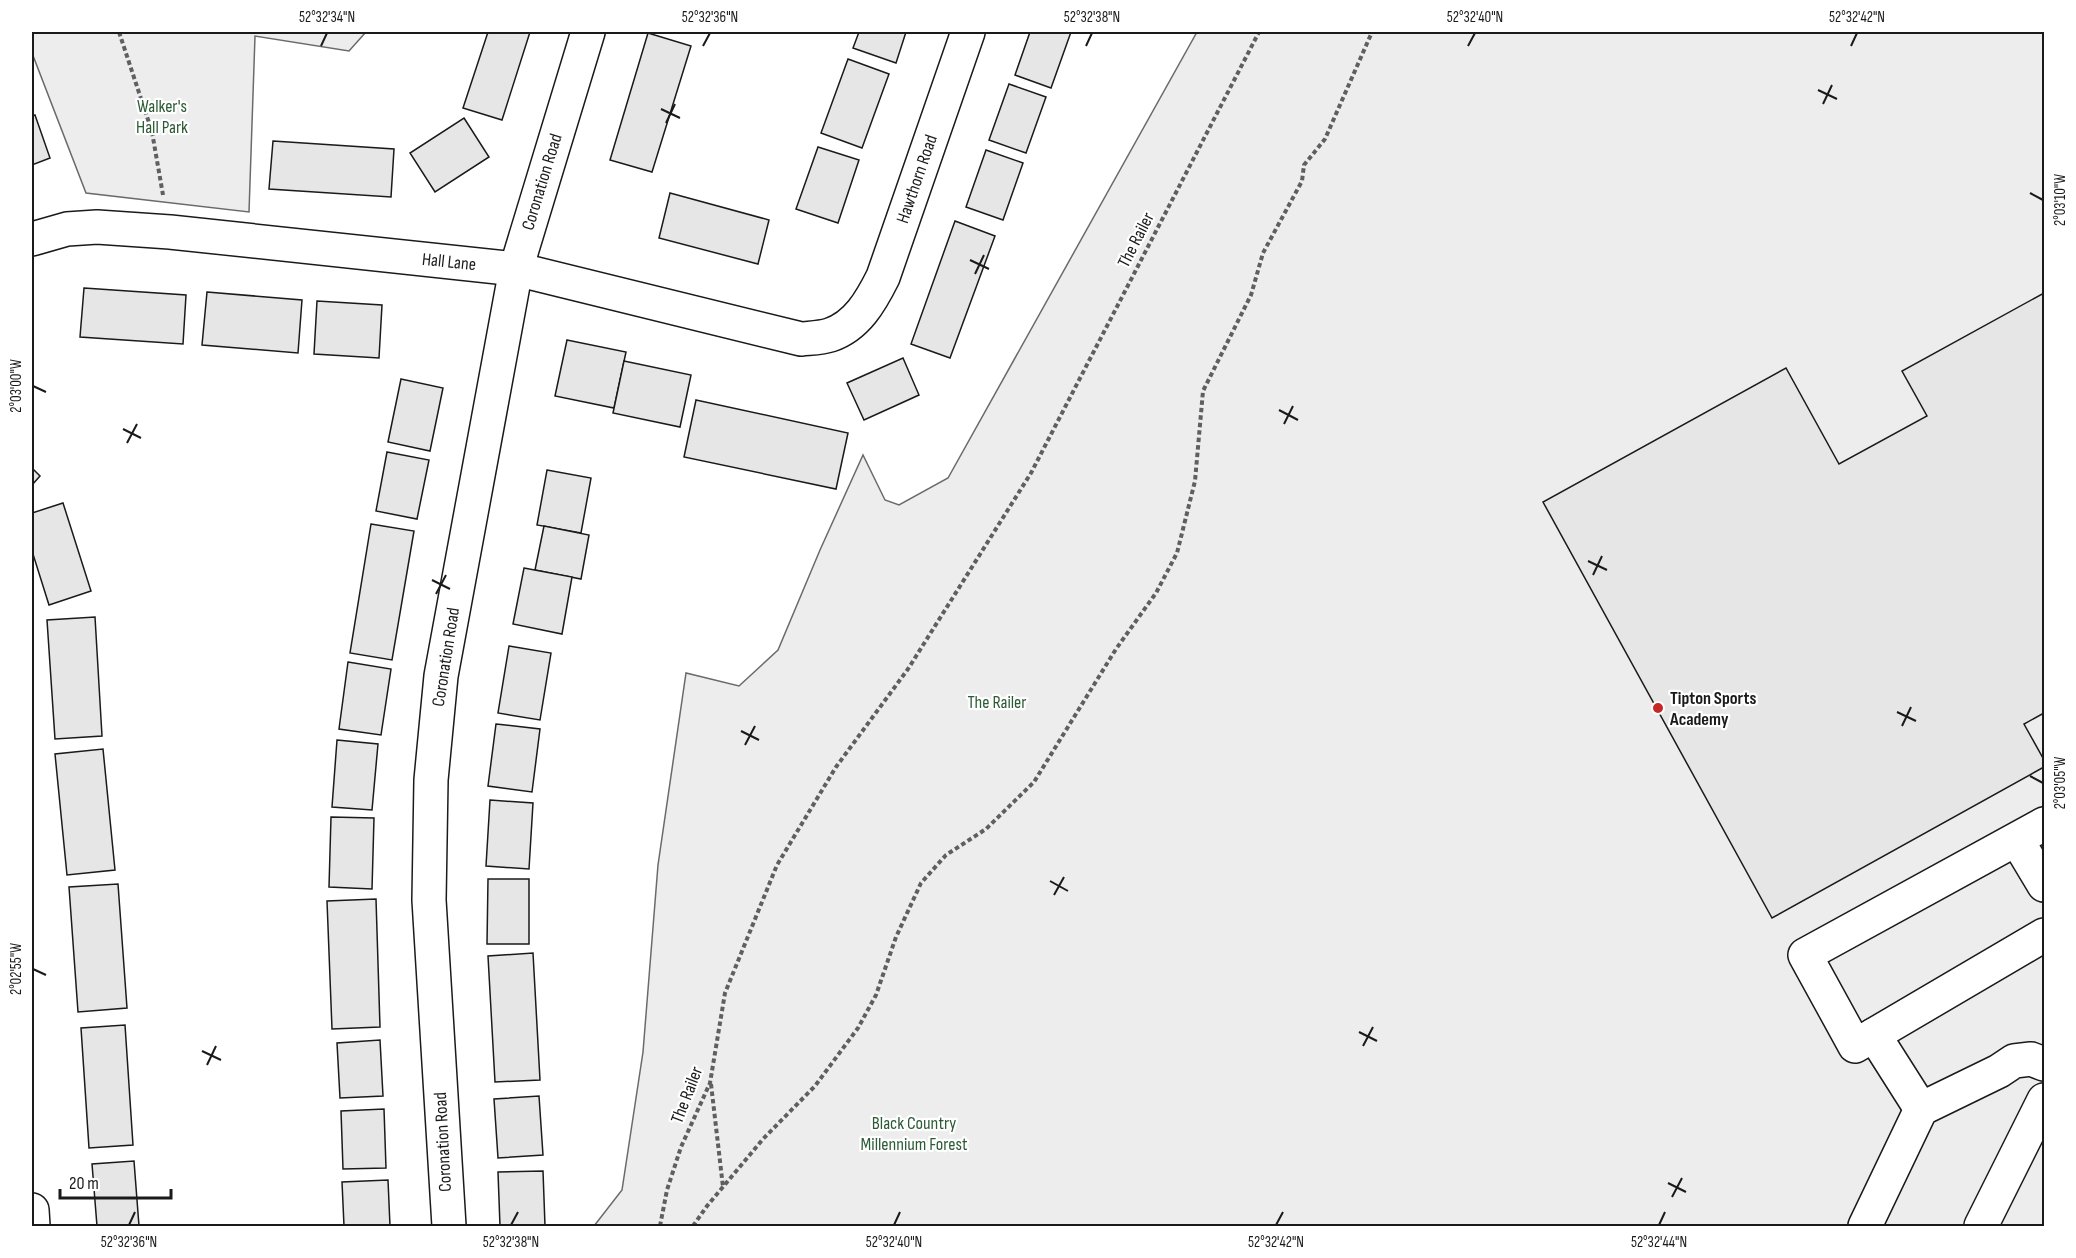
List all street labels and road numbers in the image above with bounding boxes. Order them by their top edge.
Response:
street label: Coronation Road [517,131,567,233]
street label: Hawthorn Road [892,132,942,226]
street label: The Railer [1113,209,1159,271]
street label: Hall Lane [421,249,477,275]
street label: Coronation Road [428,606,464,708]
street label: The Railer [667,1064,707,1126]
street label: Coronation Road [430,1092,456,1192]

